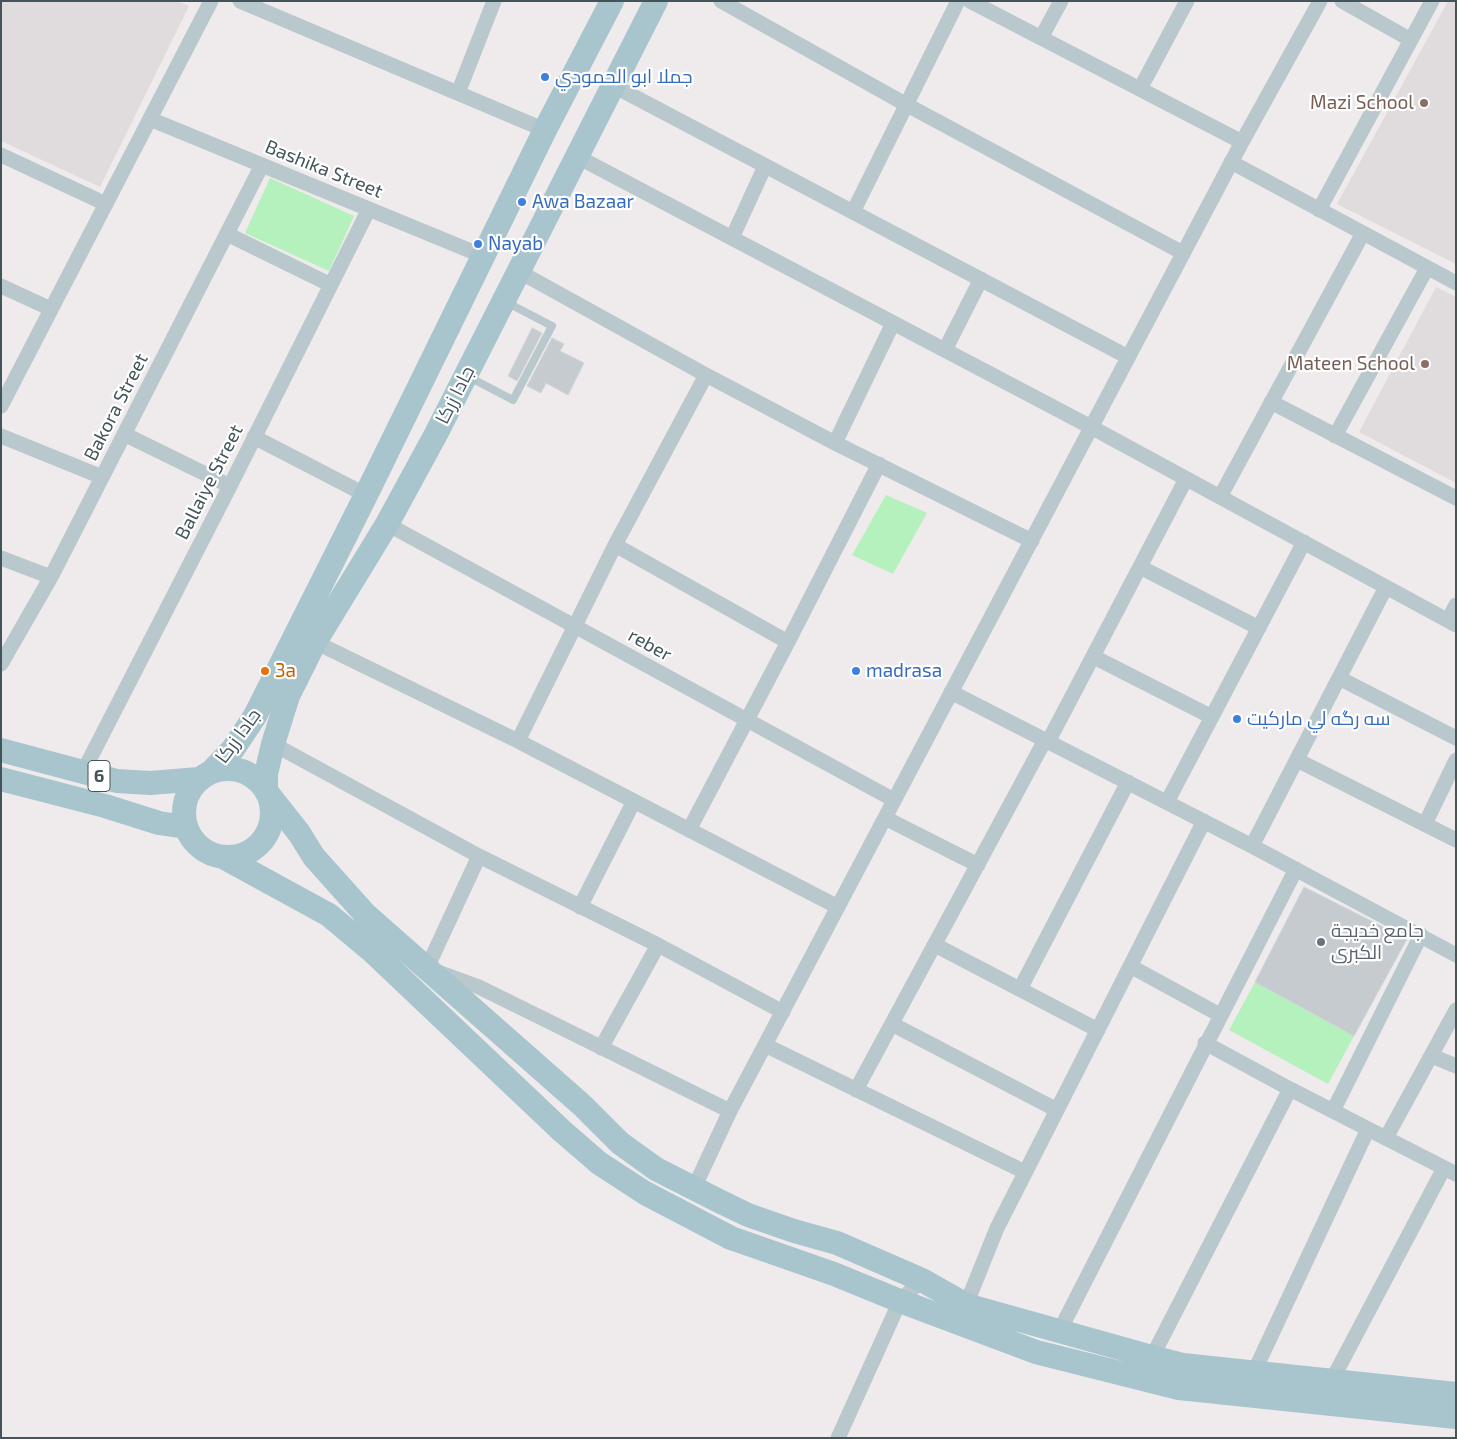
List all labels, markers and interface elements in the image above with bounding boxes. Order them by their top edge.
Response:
place label: جملا ابو الحمودي [555,66,693,88]
marker: جملا ابو الحمودي [539,71,551,83]
place label: Mazi School [1310,92,1414,114]
marker: Mazi School [1418,97,1430,109]
street label: Bashika Street [262,135,386,203]
place label: Awa Bazaar [532,191,634,213]
marker: Awa Bazaar [516,196,528,208]
place label: Nayab [488,233,543,255]
marker: Nayab [472,238,484,250]
street label: Bakora Street [79,349,153,465]
place label: Mateen School [1287,353,1415,375]
marker: Mateen School [1419,358,1431,370]
street label: جادا زرکا [431,362,479,428]
street label: Ballaiye Street [170,421,248,543]
street label: reber [624,624,676,666]
place label: 3a [275,660,296,682]
place label: madrasa [866,660,942,682]
marker: 3a [259,665,271,677]
marker: madrasa [850,665,862,677]
street label: جادا زرکا [211,704,265,768]
place label: سه رگه لي ماركيت [1247,708,1390,730]
marker: سه رگه لي ماركيت [1231,713,1243,725]
road number: 6 [88,760,110,791]
place label: جامع خدیجة الکبری [1331,920,1424,964]
marker: جامع خدیجة الکبری [1315,936,1327,948]

